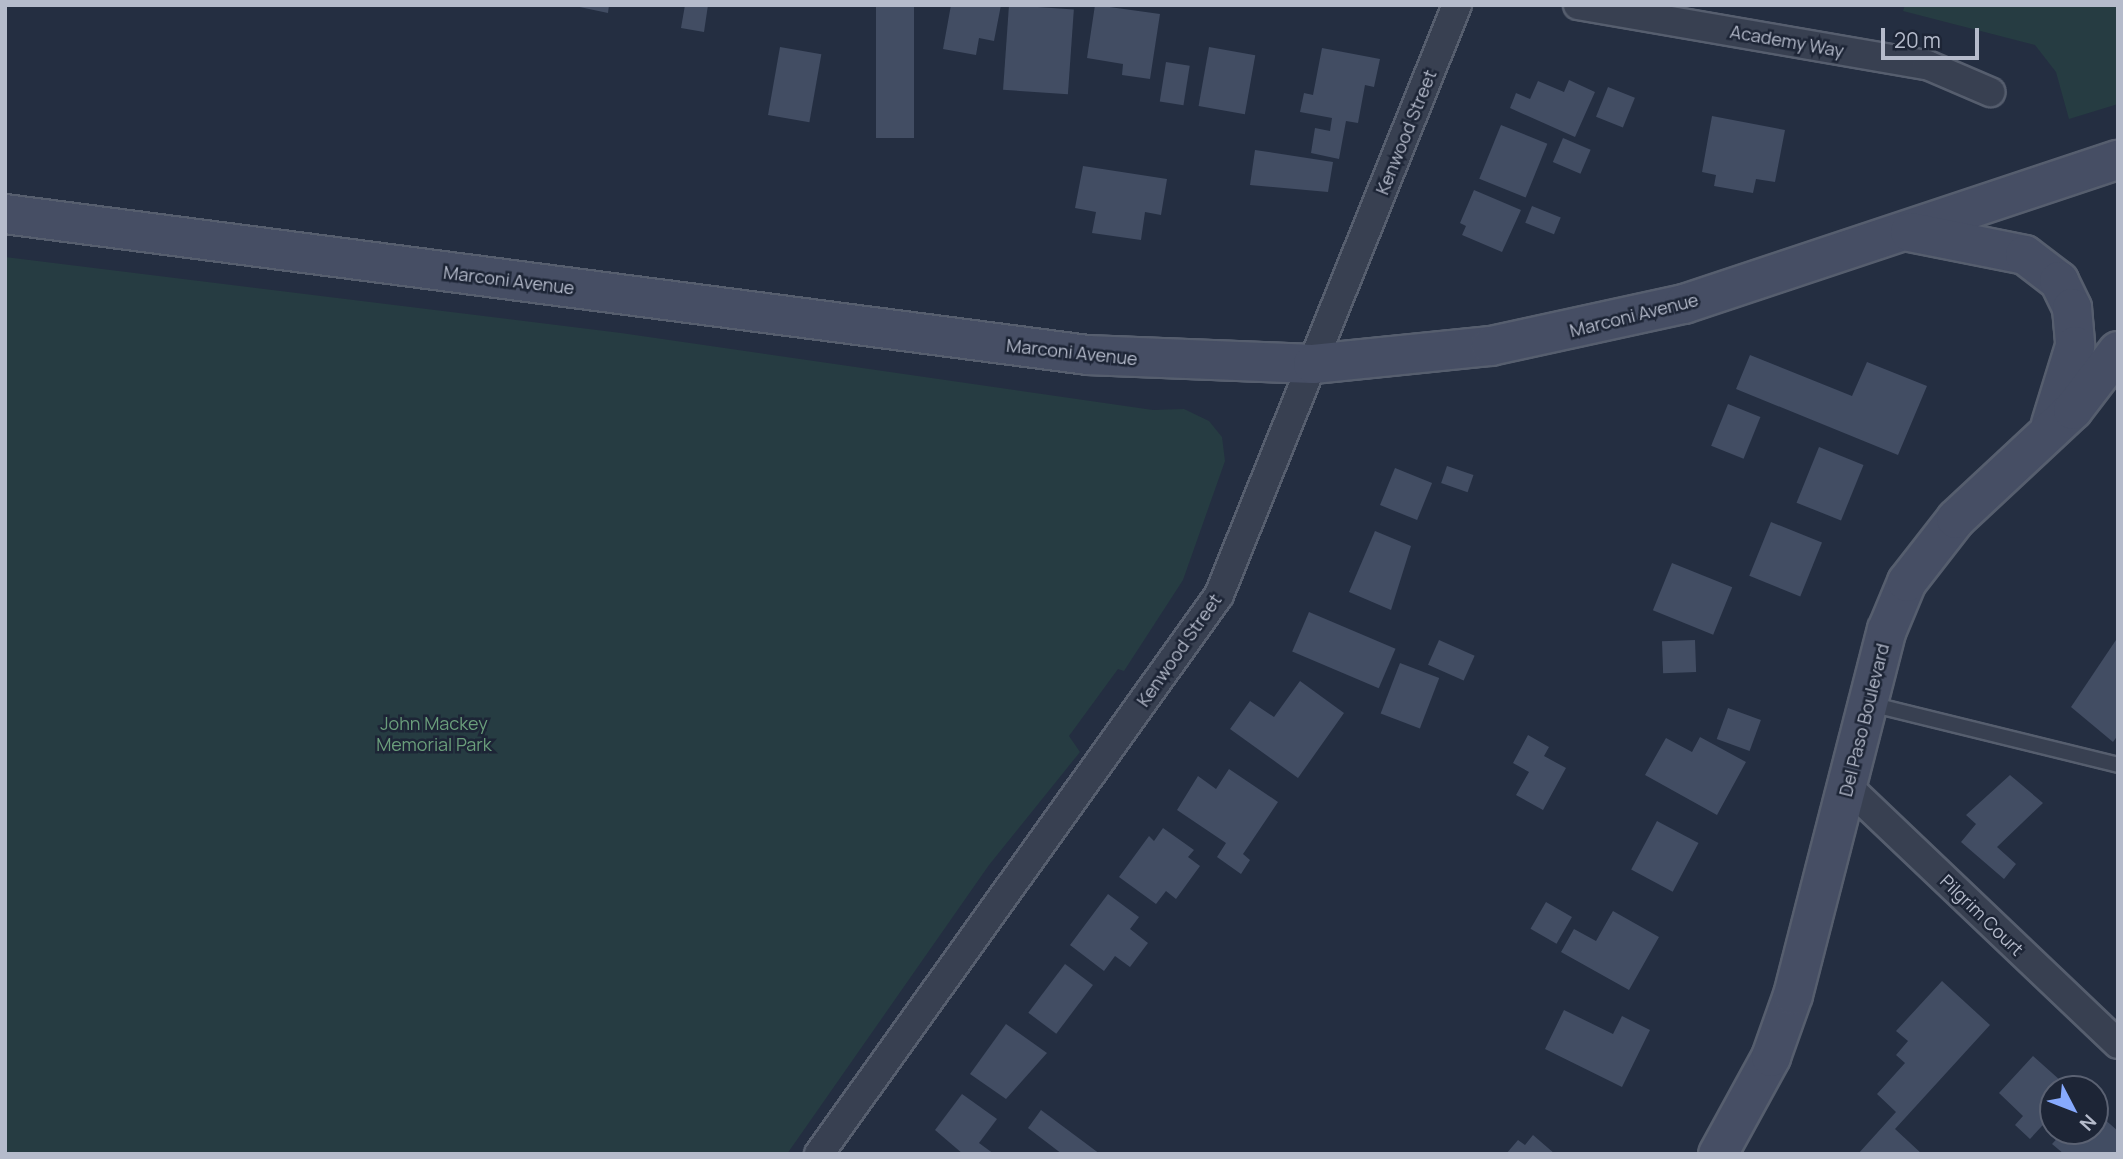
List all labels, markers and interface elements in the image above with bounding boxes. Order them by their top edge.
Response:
scale bar [1885,14,1983,58]
street label: Academy Way [1728,20,1846,62]
text: 20 m [1894,26,1941,54]
street label: Kenwood Street [1371,66,1441,198]
street label: Marconi Avenue [442,261,576,299]
street label: Marconi Avenue [1567,289,1701,341]
street label: Marconi Avenue [1005,334,1139,370]
street label: Kenwood Street [1132,589,1226,711]
street label: Del Paso Boulevard [1835,641,1893,799]
park label: John Mackey Memorial Park [376,713,492,756]
street label: Pilgrim Court [1936,870,2028,960]
north arrow [2039,1075,2109,1145]
text: N [2074,1109,2102,1136]

